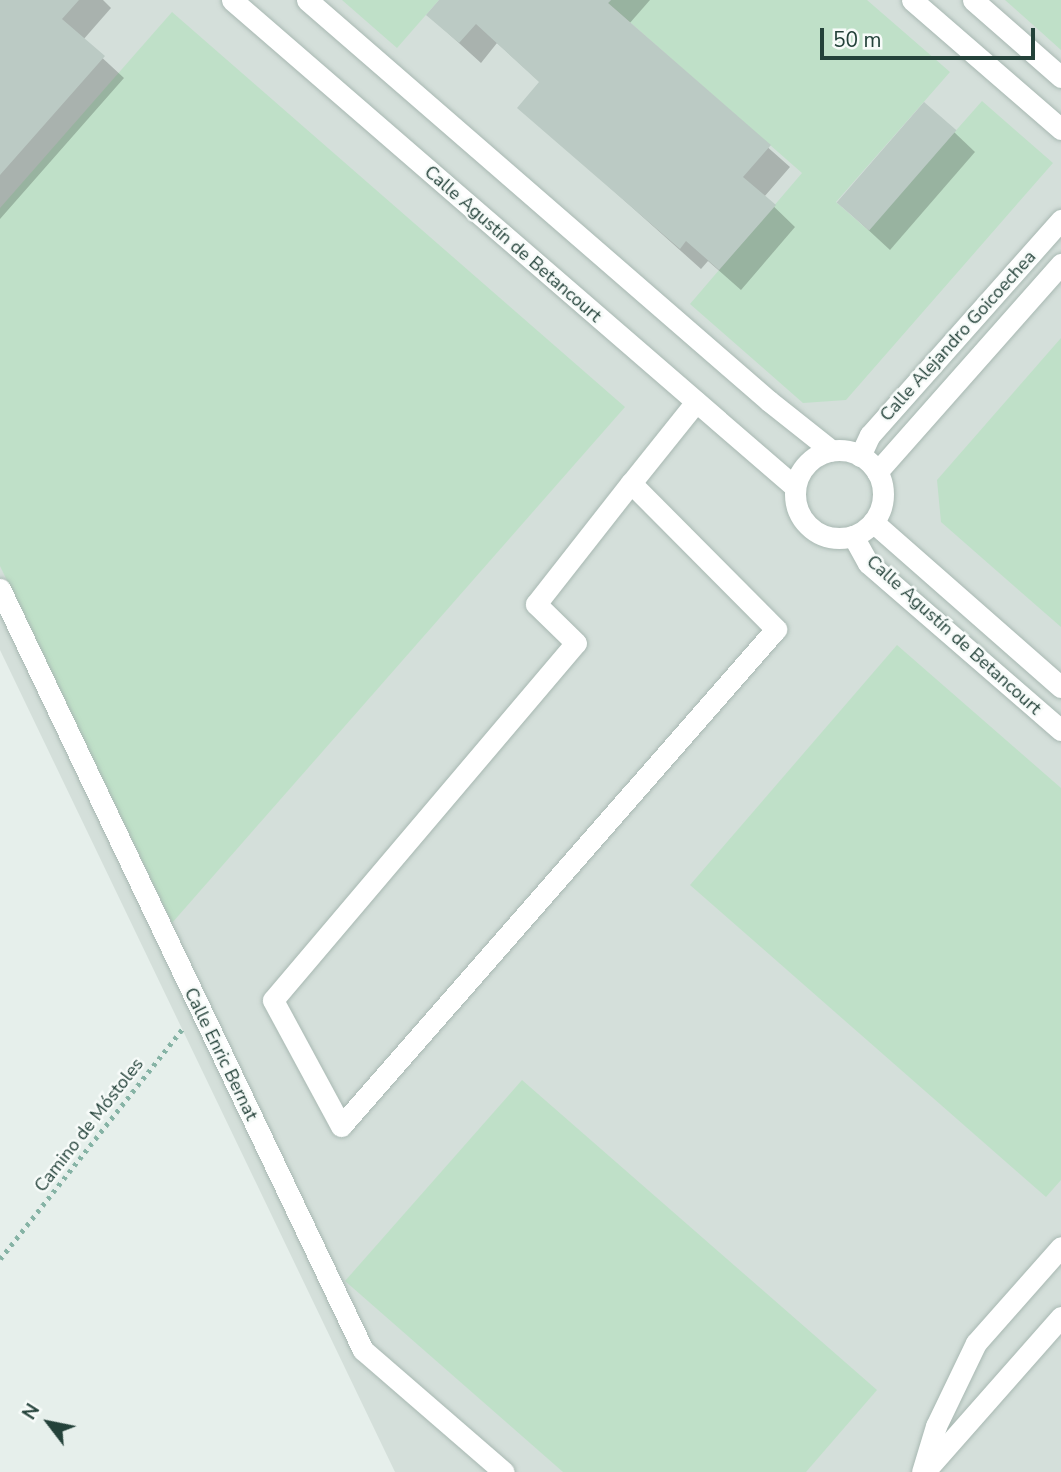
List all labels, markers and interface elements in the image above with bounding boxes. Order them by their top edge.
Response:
scale bar [823,14,1038,58]
text: 50 m [833,26,882,54]
street label: Calle Agustín de Betancourt [420,161,606,327]
street label: Calle Alejandro Goicoechea [876,246,1040,426]
street label: Calle Agustín de Betancourt [862,551,1046,719]
street label: Calle Enric Bernat [180,984,262,1124]
street label: Camino de Móstoles [30,1054,148,1196]
north arrow [14,1388,84,1458]
text: N [16,1399,46,1425]

